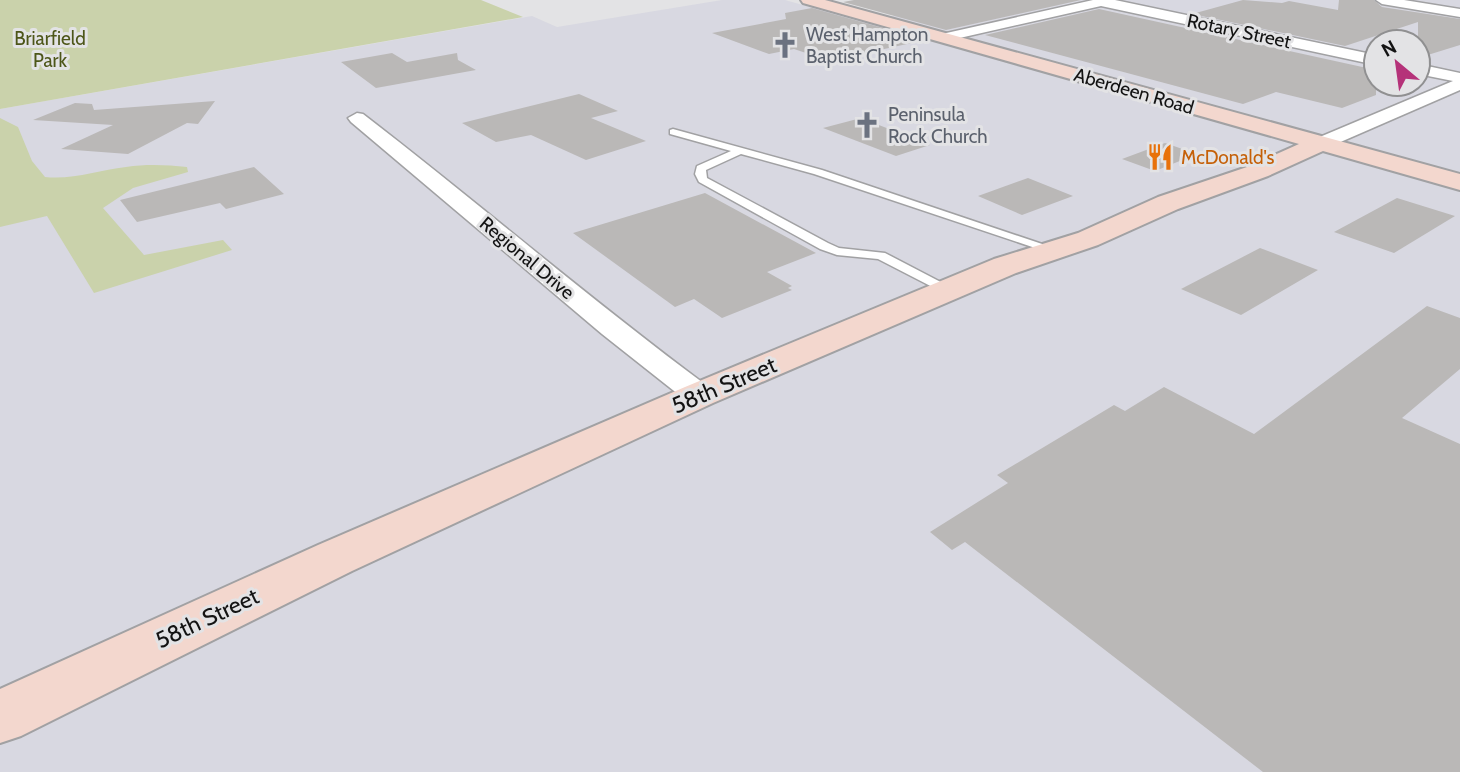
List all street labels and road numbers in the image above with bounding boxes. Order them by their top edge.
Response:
street label: Rotary Street [1185,9,1294,53]
street label: Aberdeen Road [1071,63,1197,119]
street label: Regional Drive [475,212,579,304]
street label: 58th Street [667,350,781,420]
street label: 58th Street [151,582,263,654]

